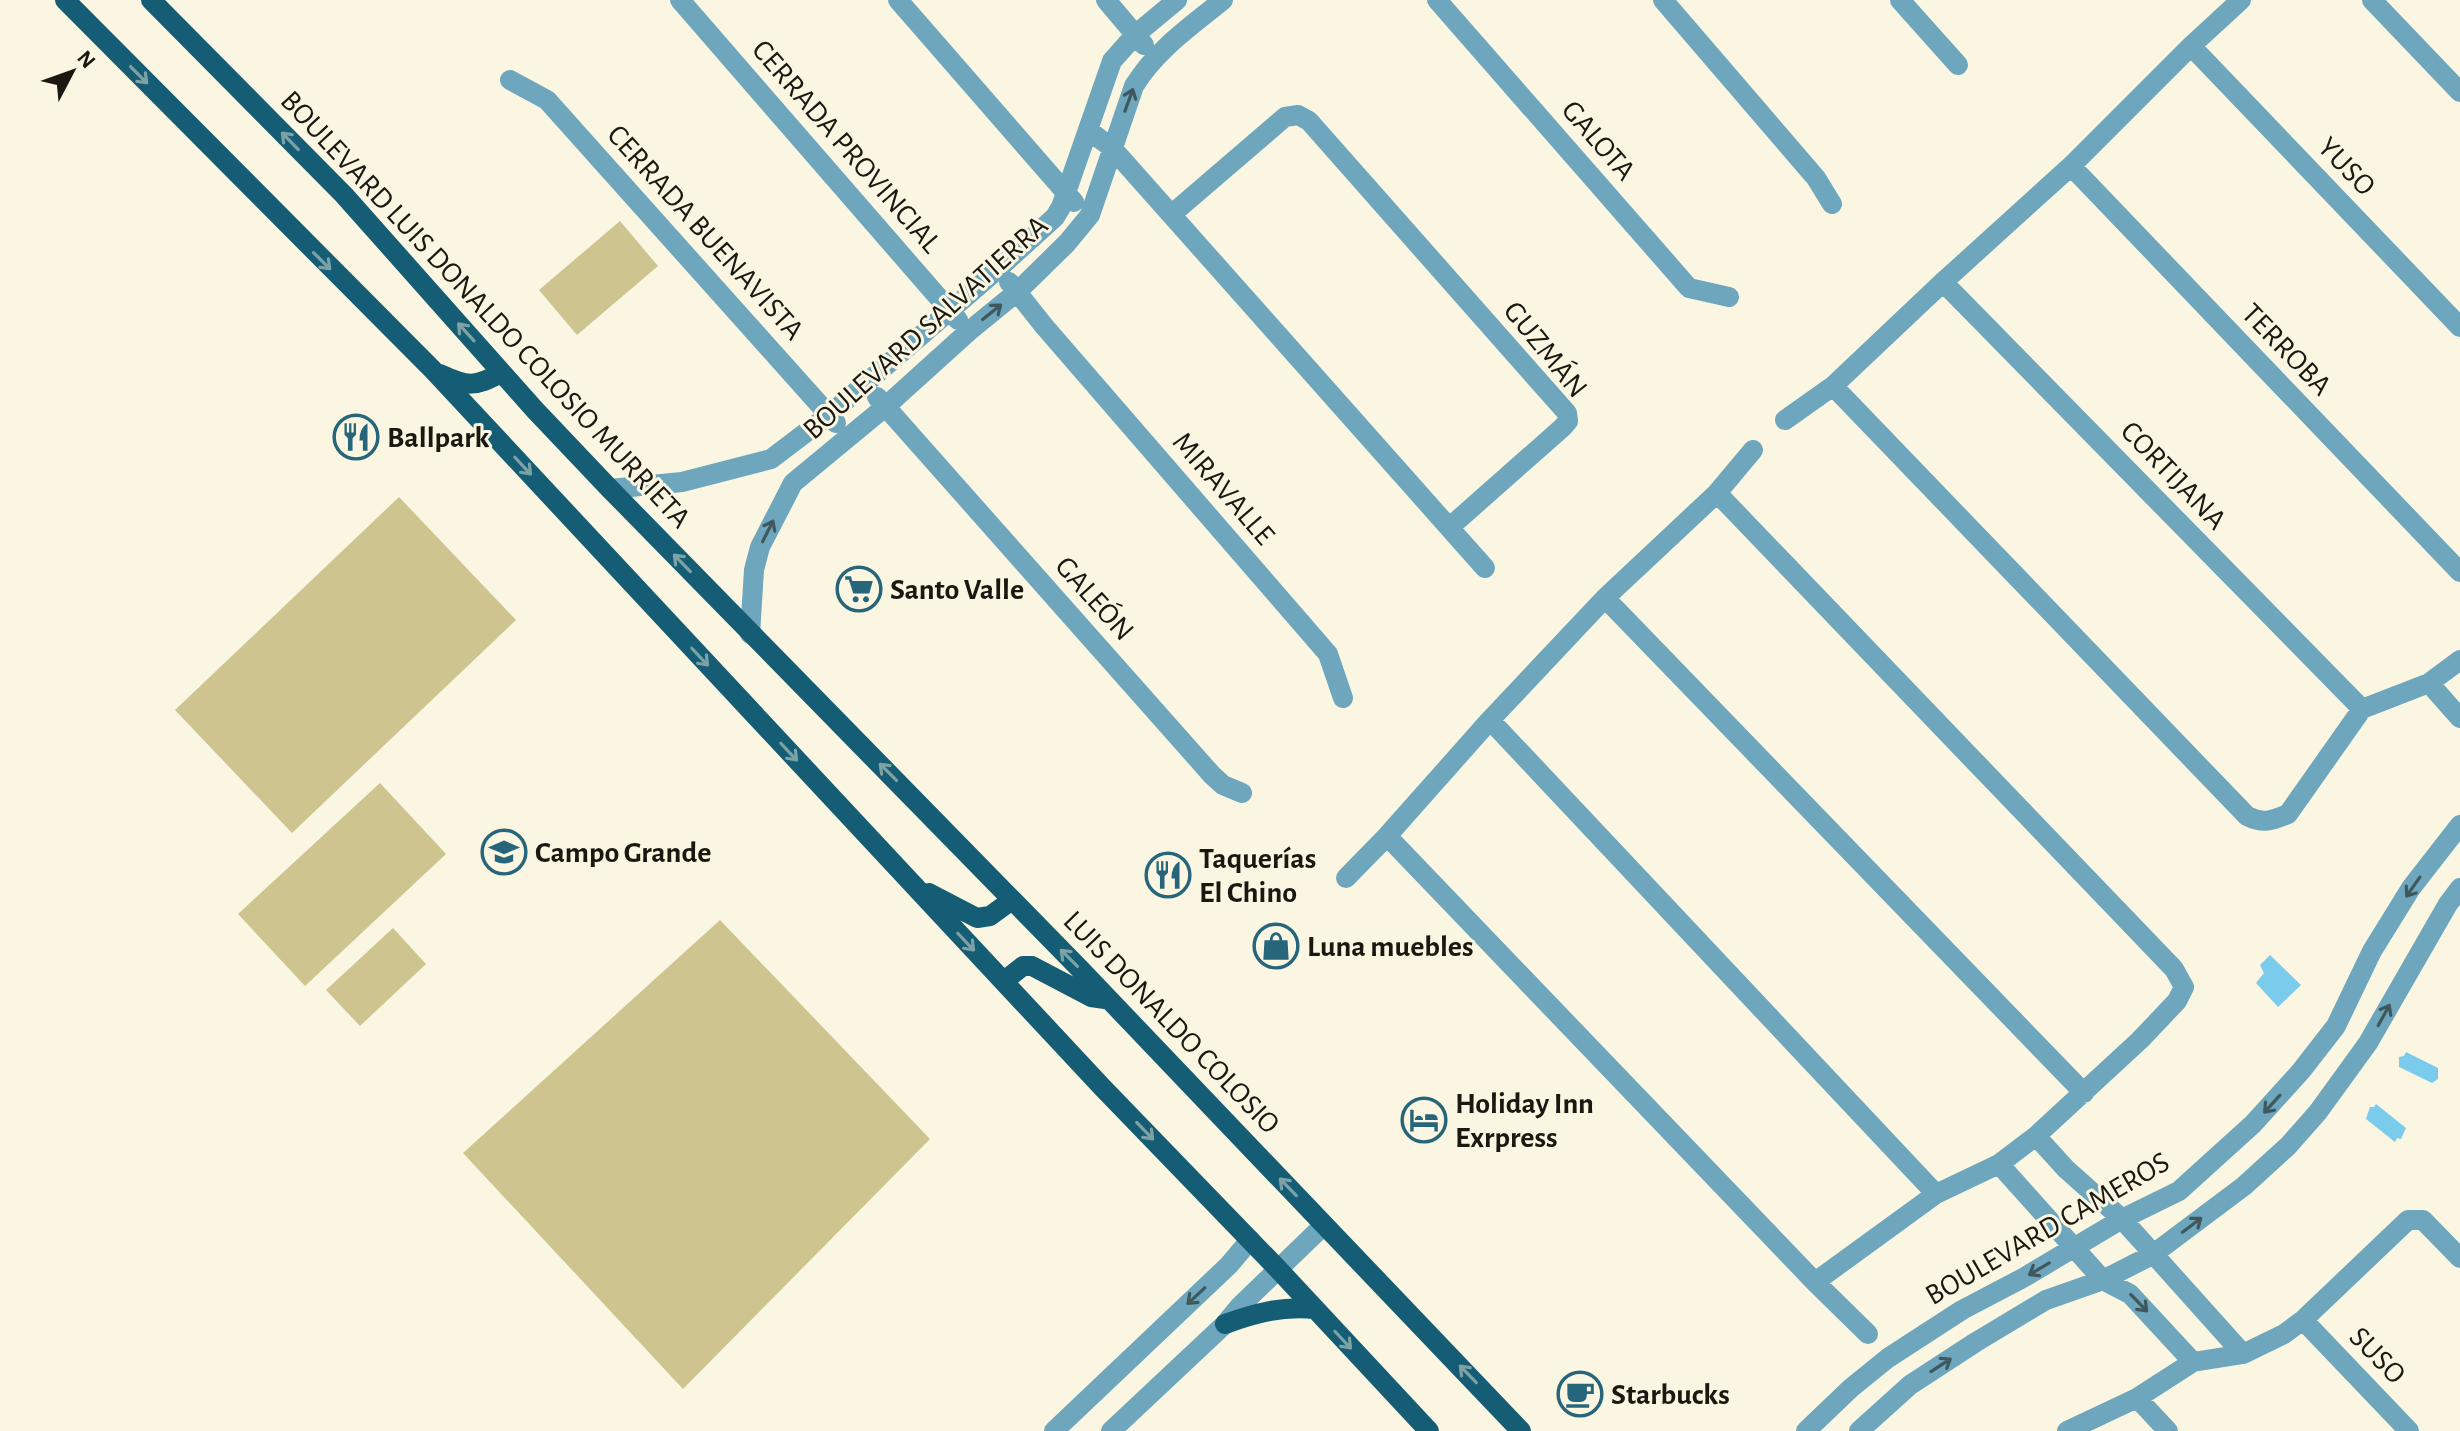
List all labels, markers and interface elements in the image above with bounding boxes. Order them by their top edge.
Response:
north arrow [32,32,112,112]
street label: CERRADA PROVINCIAL [746,35,947,259]
text: N [73,47,100,73]
one-way arrow [129,65,148,84]
street label: BOULEVARD LUIS DONALDO COLOSIO MURRIETA [275,85,696,534]
one-way arrow [1123,88,1138,113]
street label: GALOTA [1556,95,1641,186]
street label: CERRADA BUENAVISTA [601,120,809,346]
one-way arrow [281,131,300,151]
street label: YUSO [2312,132,2381,202]
street label: BOULEVARD SALVATIERRA [798,210,1054,445]
one-way arrow [312,251,331,270]
street label: GUZMÁN [1498,295,1594,403]
street label: TERROBA [2236,298,2337,401]
one-way arrow [981,303,1002,321]
one-way arrow [457,323,475,343]
restaurant icon: Ballpark [332,413,380,461]
street label: CORTIJANA [2115,416,2232,536]
place label: Ballpark [387,423,489,453]
street label: MIRAVALLE [1167,427,1280,551]
one-way arrow [514,456,532,476]
one-way arrow [761,519,777,543]
street label: GALEÓN [1049,550,1141,646]
one-way arrow [672,553,691,573]
supermarket icon: Santo Valle [835,565,883,613]
place label: Santo Valle [890,575,1024,605]
one-way arrow [691,646,709,666]
one-way arrow [779,741,798,761]
one-way arrow [879,763,898,782]
school or university icon: Campo Grande [480,828,528,876]
place label: Campo Grande [535,838,711,868]
place label: Taquerías El Chino [1199,844,1316,908]
restaurant icon: Taquerías El Chino [1144,851,1192,899]
one-way arrow [2405,875,2421,897]
street label: LUIS DONALDO COLOSIO [1058,906,1285,1140]
shop icon: Luna muebles [1252,922,1300,970]
one-way arrow [957,932,976,952]
place label: Luna muebles [1307,932,1473,962]
one-way arrow [1060,948,1079,968]
one-way arrow [2377,1003,2392,1027]
place label: Holiday Inn Exrpress [1455,1089,1594,1153]
one-way arrow [2263,1093,2281,1113]
hotel icon: Holiday Inn Exrpress [1400,1096,1448,1144]
one-way arrow [1135,1121,1154,1140]
street label: BOULEVARD CAMEROS [1920,1147,2175,1311]
one-way arrow [1278,1177,1297,1197]
one-way arrow [2181,1217,2202,1234]
one-way arrow [2028,1261,2051,1277]
one-way arrow [1186,1287,1206,1306]
one-way arrow [2129,1293,2148,1312]
street label: SUSO [2344,1321,2411,1390]
one-way arrow [1333,1330,1352,1350]
one-way arrow [1930,1356,1952,1373]
one-way arrow [1459,1365,1477,1385]
cafe icon: Starbucks [1556,1370,1604,1418]
place label: Starbucks [1611,1380,1730,1410]

